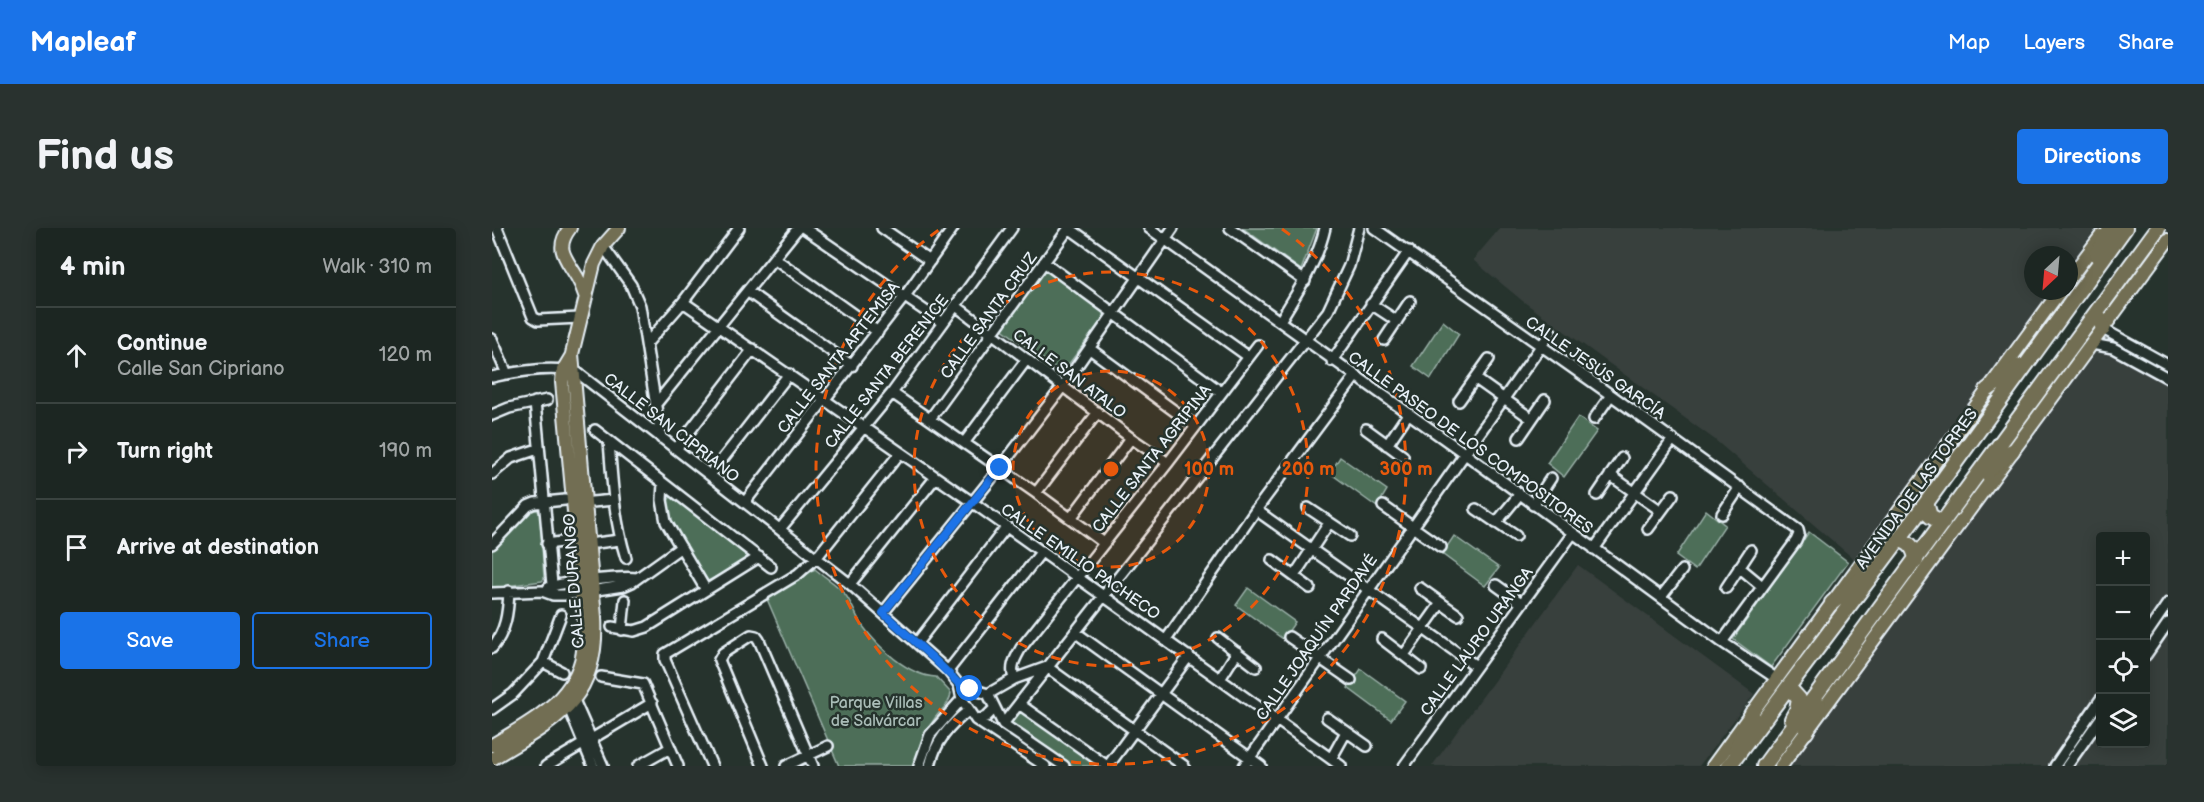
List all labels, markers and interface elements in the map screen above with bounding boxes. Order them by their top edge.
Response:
text: Mapleaf [30,26,136,59]
text: Map [1948,30,1990,55]
text: Layers [2023,30,2085,55]
text: Share [2118,30,2174,55]
button: Directions [2017,129,2168,184]
text: Find us [36,131,174,182]
north arrow [2024,246,2078,300]
street label: CALLE SANTA CRUZ [937,249,1042,383]
text: 4 min [60,252,125,283]
text: Walk · 310 m [323,255,432,279]
street label: CALLE SANTA ARTEMISA [774,278,904,438]
street label: CALLE SANTA BERENICE [821,291,953,453]
street label: CALLE JESÚS GARCÍA [1521,311,1670,424]
street label: CALLE SAN ATALO [1009,325,1129,423]
text: Continue [117,330,207,357]
icon: ahead [60,339,93,372]
text: 120 m [379,343,432,367]
street label: CALLE PASEO DE LOS COMPOSITORES [1344,348,1596,538]
text: Calle San Cipriano [117,357,285,381]
street label: CALLE SAN CIPRIANO [600,369,743,487]
street label: CALLE SANTA AGRIPINA [1089,381,1216,537]
street label: AVENIDA DE LAS TORRES [1853,405,1982,573]
icon: right [60,435,93,468]
text: Turn right [117,438,213,465]
text: 190 m [379,439,432,463]
route end [986,454,1012,480]
centre of rings [1101,459,1121,479]
text: 100 m [1184,459,1234,480]
text: 200 m [1281,459,1335,480]
text: 300 m [1379,459,1433,480]
street label: CALLE EMILIO PACHECO [997,500,1163,624]
street label: CALLE DURANGO [560,513,589,649]
icon: arrive [60,531,93,564]
map controls [2096,532,2150,748]
button: + [2096,532,2150,586]
text: Arrive at destination [117,534,319,561]
street label: CALLE JOAQUÍN PARDAVÉ [1251,550,1382,725]
street label: CALLE LAURO URANGA [1417,564,1538,720]
button: − [2096,586,2150,640]
button: Save [60,612,240,669]
button: Share [252,612,432,669]
button: locate [2096,640,2150,694]
route start [956,675,982,701]
park label: Parque Villas de Salvárcar [829,694,923,731]
button: layers [2096,694,2150,748]

